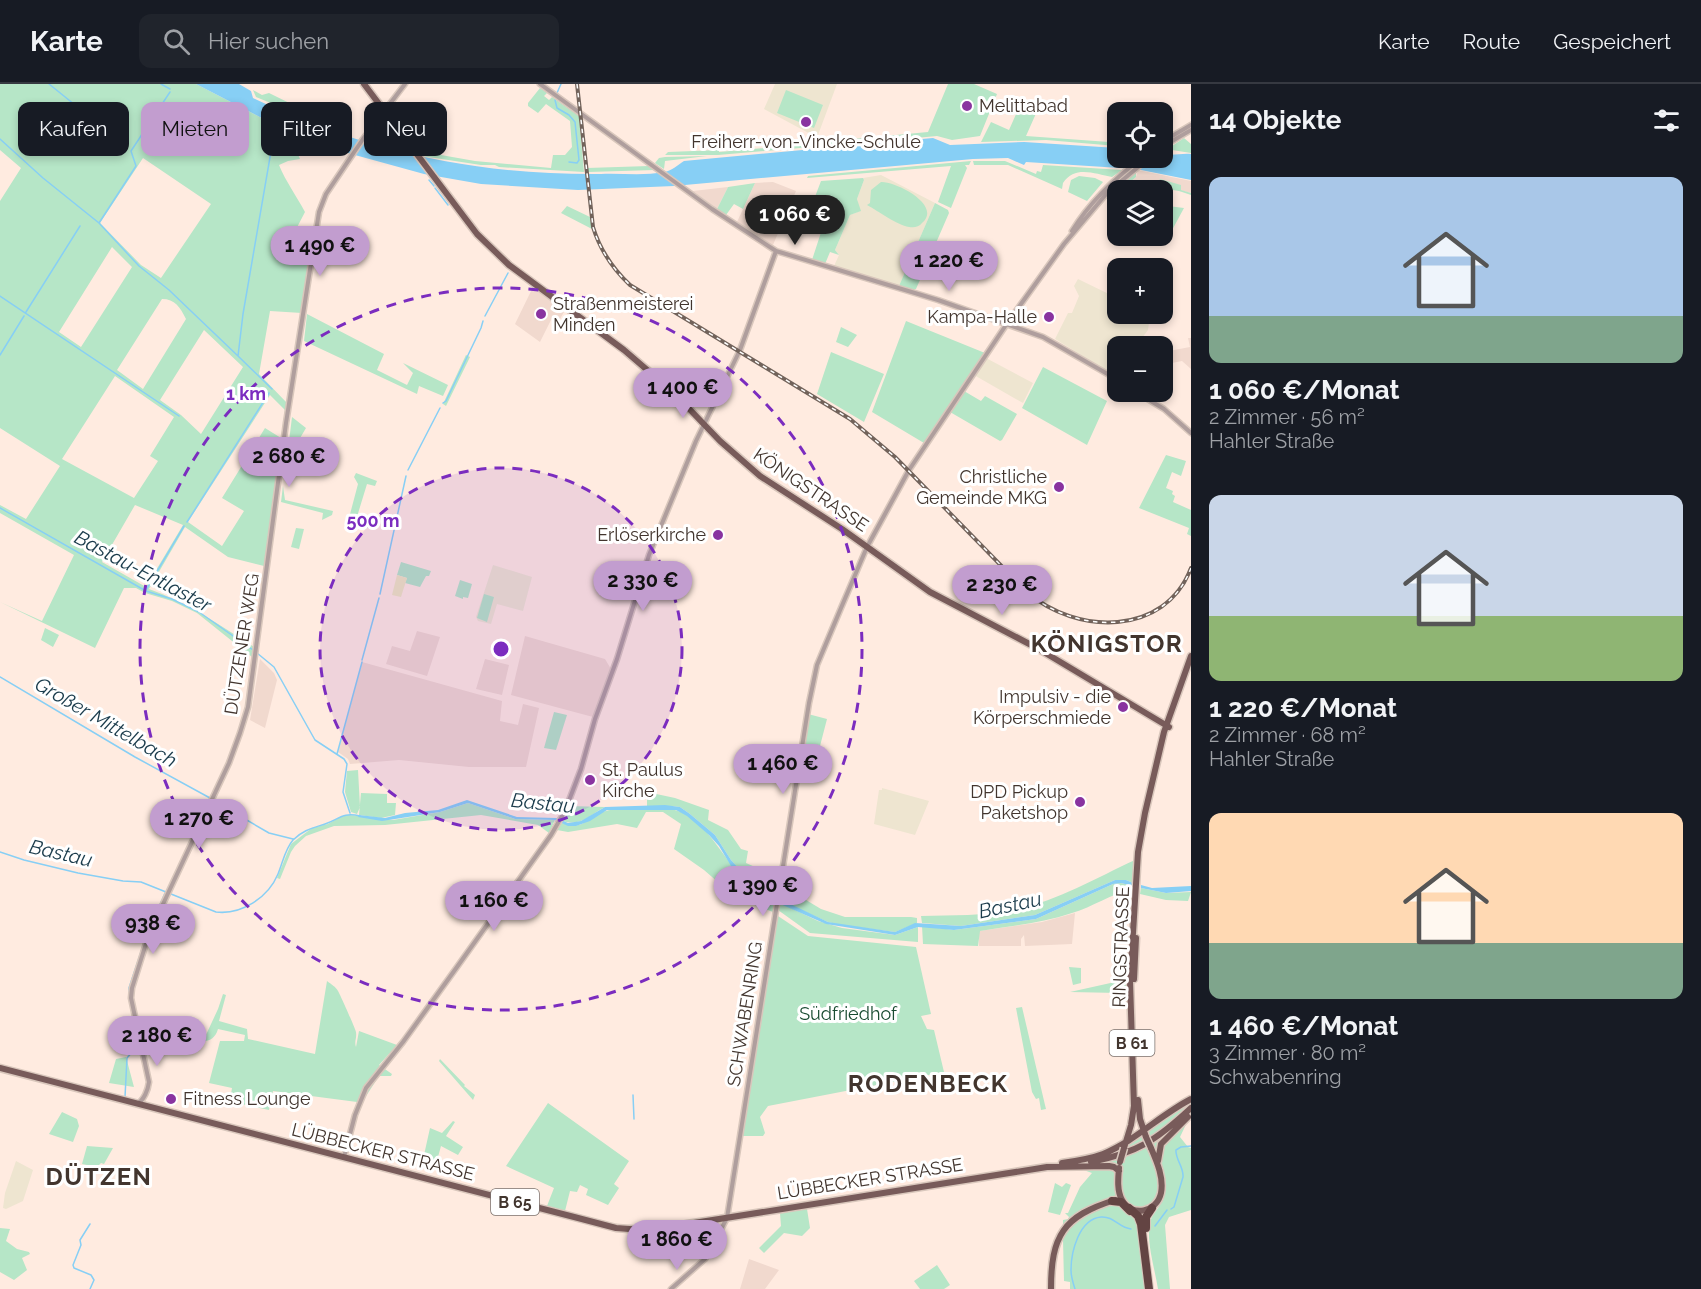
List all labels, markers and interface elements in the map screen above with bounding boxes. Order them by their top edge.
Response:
search box [139,14,559,68]
text: Karte [30,25,103,58]
icon: search [160,25,193,58]
text: Hier suchen [208,28,329,54]
text: Karte [1378,29,1430,54]
text: Route [1463,29,1520,54]
text: Gespeichert [1553,29,1671,54]
place label: Melittabad [979,95,1068,116]
marker: Melittabad [960,99,974,113]
chip: Kaufen [18,102,129,156]
chip: Mieten [141,102,249,156]
chip: Filter [261,102,352,156]
chip: Neu [364,102,447,156]
map controls [1107,102,1173,402]
button: locate [1107,102,1173,168]
icon: filters [1650,104,1683,137]
text: 14 Objekte [1209,105,1341,135]
marker: Freiherr-von-Vincke-Schule [799,115,813,129]
place label: Freiherr-von-Vincke-Schule [691,131,921,152]
button: layers [1107,180,1173,246]
pin: 1 060 € [740,195,850,246]
text: 1 060 € [759,202,831,226]
icon: home [1392,216,1500,324]
pin: 1 490 € [265,226,375,277]
text: 1 490 € [285,233,355,257]
pin: 1 220 € [894,241,1004,292]
text: 1 220 € [914,248,984,272]
button: + [1107,258,1173,324]
place label: Straßenmeisterei Minden [553,293,694,335]
place label: Kampa-Halle [927,306,1037,327]
marker: Straßenmeisterei Minden [534,307,548,321]
marker: Kampa-Halle [1042,310,1056,324]
button: − [1107,336,1173,402]
pin: 1 400 € [628,368,738,419]
text: 1 400 € [647,375,719,399]
text: 1 060 €/Monat [1209,375,1399,405]
text: 1 km [226,383,266,404]
text: 2 Zimmer · 56 m² [1209,405,1365,429]
text: Hahler Straße [1209,429,1334,453]
pin: 2 680 € [234,437,344,488]
street label: KÖNIGSTRASSE [750,443,873,536]
text: 2 680 € [252,444,326,468]
place label: Christliche Gemeinde MKG [916,466,1047,508]
marker: Christliche Gemeinde MKG [1052,480,1066,494]
text: 500 m [346,510,400,531]
place label: Erlöserkirche [597,524,706,545]
water label: Bastau-Entlaster [71,525,216,618]
marker: Erlöserkirche [711,528,725,542]
icon: home [1392,534,1500,642]
pin: 2 330 € [588,561,698,612]
pin: 2 230 € [947,565,1057,616]
text: 2 330 € [607,568,679,592]
street label: DÜTZENER WEG [220,572,263,716]
text: 2 230 € [966,572,1038,596]
district label: KÖNIGSTOR [1031,629,1183,658]
centre of rings [491,639,511,659]
water label: Großer Mittelbach [31,672,181,772]
place label: Impulsiv - die Körperschmiede [973,686,1111,728]
text: 1 220 €/Monat [1209,693,1397,723]
marker: Impulsiv - die Körperschmiede [1116,700,1130,714]
text: 2 Zimmer · 68 m² [1209,723,1366,747]
pin: 1 460 € [728,744,838,795]
text: Hahler Straße [1209,747,1334,771]
text: 1 460 € [747,751,819,775]
place label: St. Paulus Kirche [602,759,683,801]
marker: St. Paulus Kirche [583,773,597,787]
place label: DPD Pickup Paketshop [970,781,1068,823]
water label: Bastau [510,788,576,818]
marker: DPD Pickup Paketshop [1073,795,1087,809]
pin: 1 270 € [144,799,254,850]
text: 1 270 € [164,806,234,830]
water label: Bastau [27,834,95,872]
icon: home [1392,852,1500,960]
pin: 1 390 € [708,866,818,917]
text: 1 390 € [728,873,798,897]
pin: 1 160 € [439,881,549,932]
street label: RINGSTRASSE [1108,886,1133,1008]
water label: Bastau [976,887,1044,923]
text: 1 160 € [459,888,529,912]
pin: 938 € [111,904,195,955]
text: 938 € [125,911,181,935]
street label: SCHWABENRING [723,940,766,1088]
park label: Südfriedhof [799,1003,898,1024]
text: 1 460 €/Monat [1209,1011,1398,1041]
pin: 2 180 € [102,1016,212,1067]
text: 2 180 € [121,1023,193,1047]
road number: B 61 [1110,1030,1154,1056]
text: 3 Zimmer · 80 m² [1209,1041,1366,1065]
text: Schwabenring [1209,1065,1342,1089]
district label: RODENBECK [848,1069,1008,1098]
place label: Fitness Lounge [183,1088,311,1109]
marker: Fitness Lounge [164,1092,178,1106]
street label: LÜBBECKER STRASSE [289,1119,477,1184]
street label: LÜBBECKER STRASSE [776,1153,964,1204]
district label: DÜTZEN [46,1162,152,1191]
road number: B 65 [491,1189,539,1215]
pin: 1 860 € [622,1220,732,1271]
text: 1 860 € [641,1227,713,1251]

